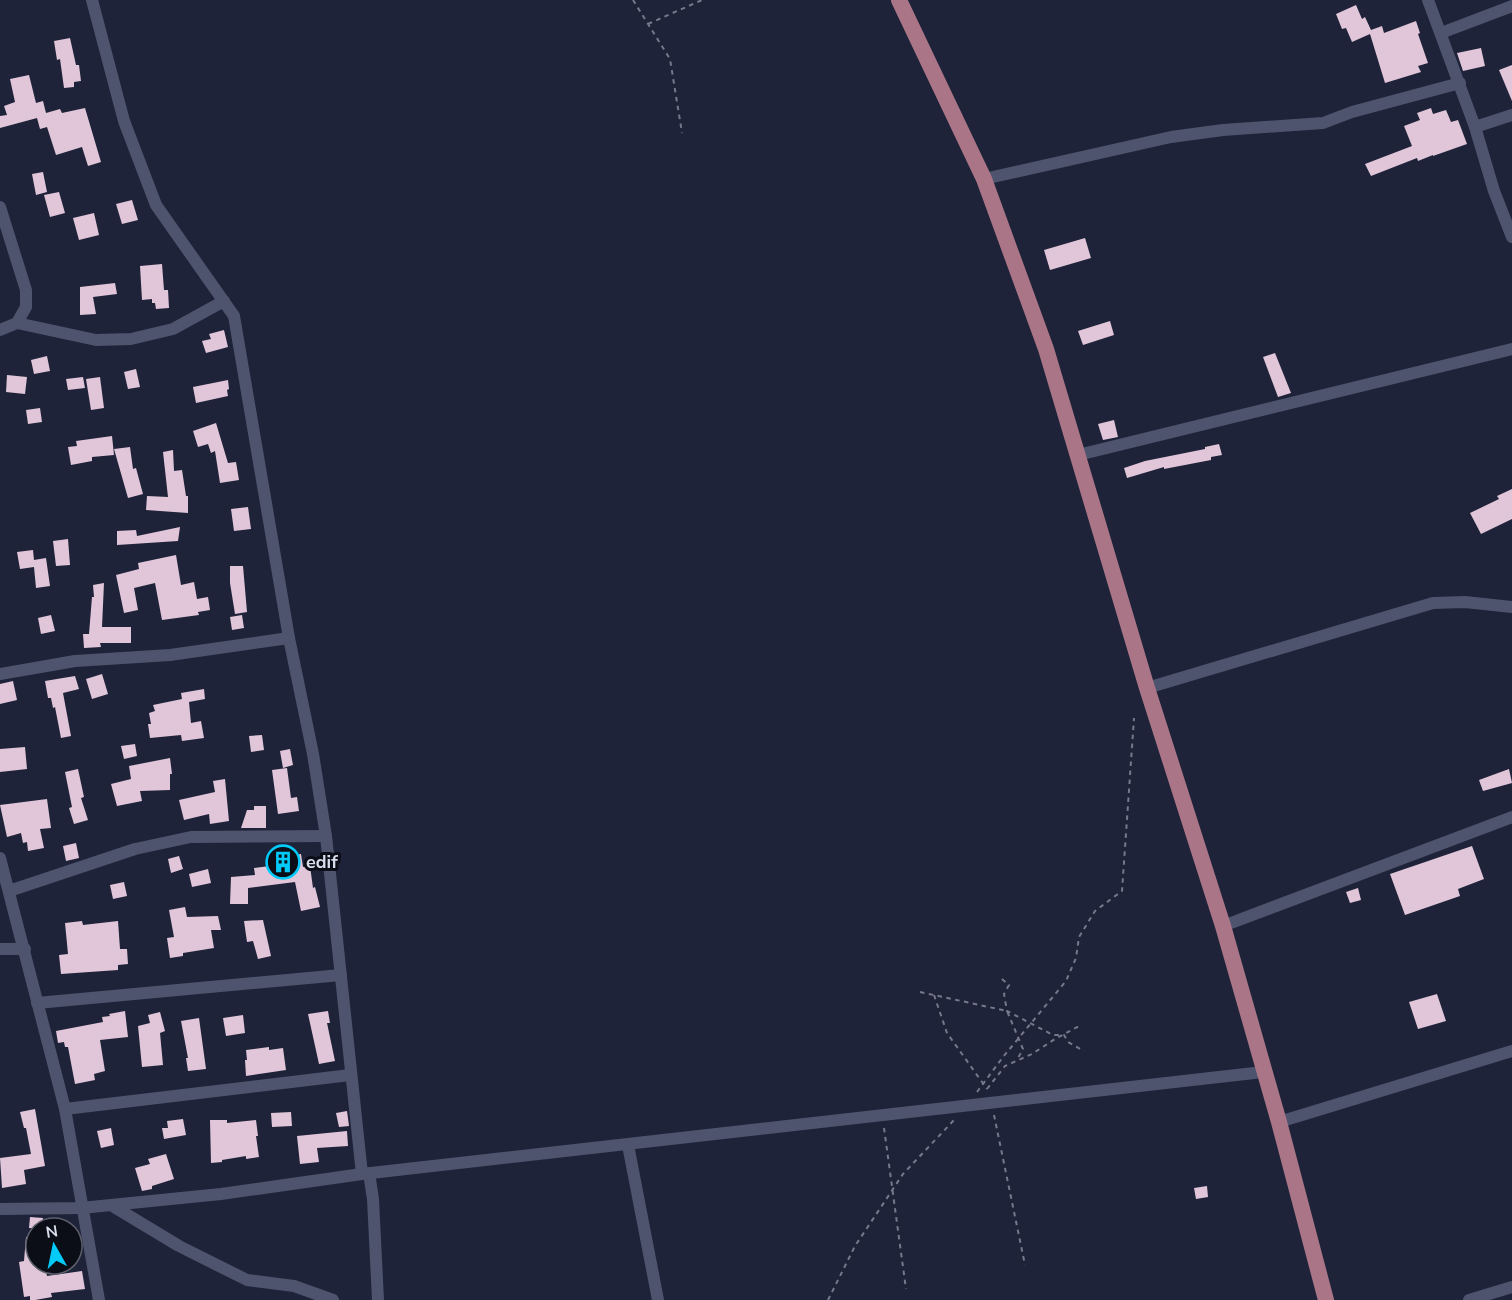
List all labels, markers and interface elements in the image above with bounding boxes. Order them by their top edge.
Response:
building icon: edif [265,844,301,880]
place label: edif [306,850,338,874]
north arrow [24,1216,84,1276]
text: N [44,1220,59,1244]

